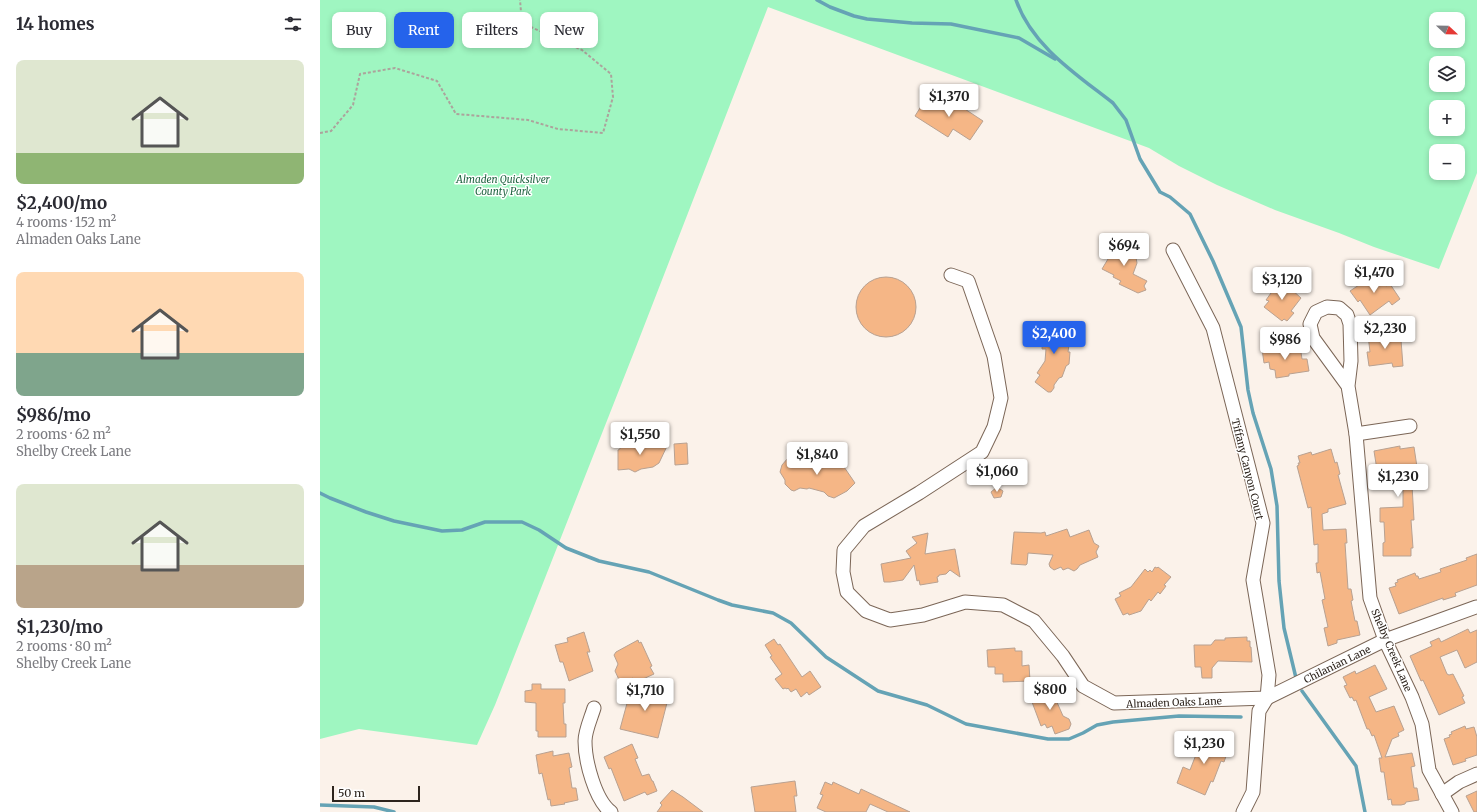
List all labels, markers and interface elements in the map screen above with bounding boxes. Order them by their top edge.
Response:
chip: Buy [332,12,386,48]
chip: Rent [394,12,454,48]
chip: Filters [462,12,532,48]
chip: New [540,12,598,48]
north arrow [1429,12,1465,48]
map controls [1429,12,1465,180]
text: 14 homes [16,13,94,35]
icon: filters [282,13,304,35]
button: layers [1429,56,1465,92]
pin: $1,370 [916,84,982,118]
icon: home [124,86,196,158]
text: $1,370 [929,88,970,105]
button: + [1429,100,1465,136]
button: − [1429,144,1465,180]
park label: Almaden Quicksilver County Park [455,173,551,198]
text: $2,400/mo [16,192,107,214]
text: 4 rooms · 152 m² [16,214,116,231]
text: Almaden Oaks Lane [16,231,141,248]
pin: $694 [1100,233,1148,267]
text: $694 [1108,237,1140,254]
pin: $1,470 [1341,260,1407,294]
text: $1,470 [1354,264,1394,281]
pin: $3,120 [1249,267,1315,301]
text: $3,120 [1262,271,1302,288]
icon: home [124,298,196,370]
pin: $2,230 [1352,316,1418,350]
text: $2,230 [1363,320,1407,337]
pin: $2,400 [1021,321,1087,355]
text: $2,400 [1032,325,1076,342]
pin: $986 [1261,327,1309,361]
text: $986 [1269,331,1301,348]
text: $986/mo [16,404,91,426]
street label: Tiffany Canyon Court [1229,417,1266,521]
pin: $1,550 [607,422,673,456]
text: 2 rooms · 62 m² [16,426,111,443]
text: $1,550 [620,426,660,443]
pin: $1,840 [784,442,850,476]
text: Shelby Creek Lane [16,443,131,460]
text: $1,840 [796,446,838,463]
pin: $1,060 [964,459,1030,493]
text: $1,060 [976,463,1018,480]
pin: $1,230 [1365,464,1431,498]
text: $1,230 [1377,468,1419,485]
icon: home [124,510,196,582]
street label: Shelby Creek Lane [1368,607,1415,693]
text: $1,230/mo [16,616,103,638]
text: 2 rooms · 80 m² [16,638,112,655]
street label: Chilanian Lane [1302,643,1373,686]
text: Shelby Creek Lane [16,655,131,672]
pin: $800 [1026,677,1074,711]
pin: $1,710 [612,678,678,712]
text: $800 [1033,681,1067,698]
text: $1,710 [626,682,664,699]
street label: Almaden Oaks Lane [1125,694,1222,711]
pin: $1,230 [1171,731,1237,765]
text: $1,230 [1183,735,1225,752]
scale bar [332,784,420,803]
text: 50 m [338,786,365,800]

